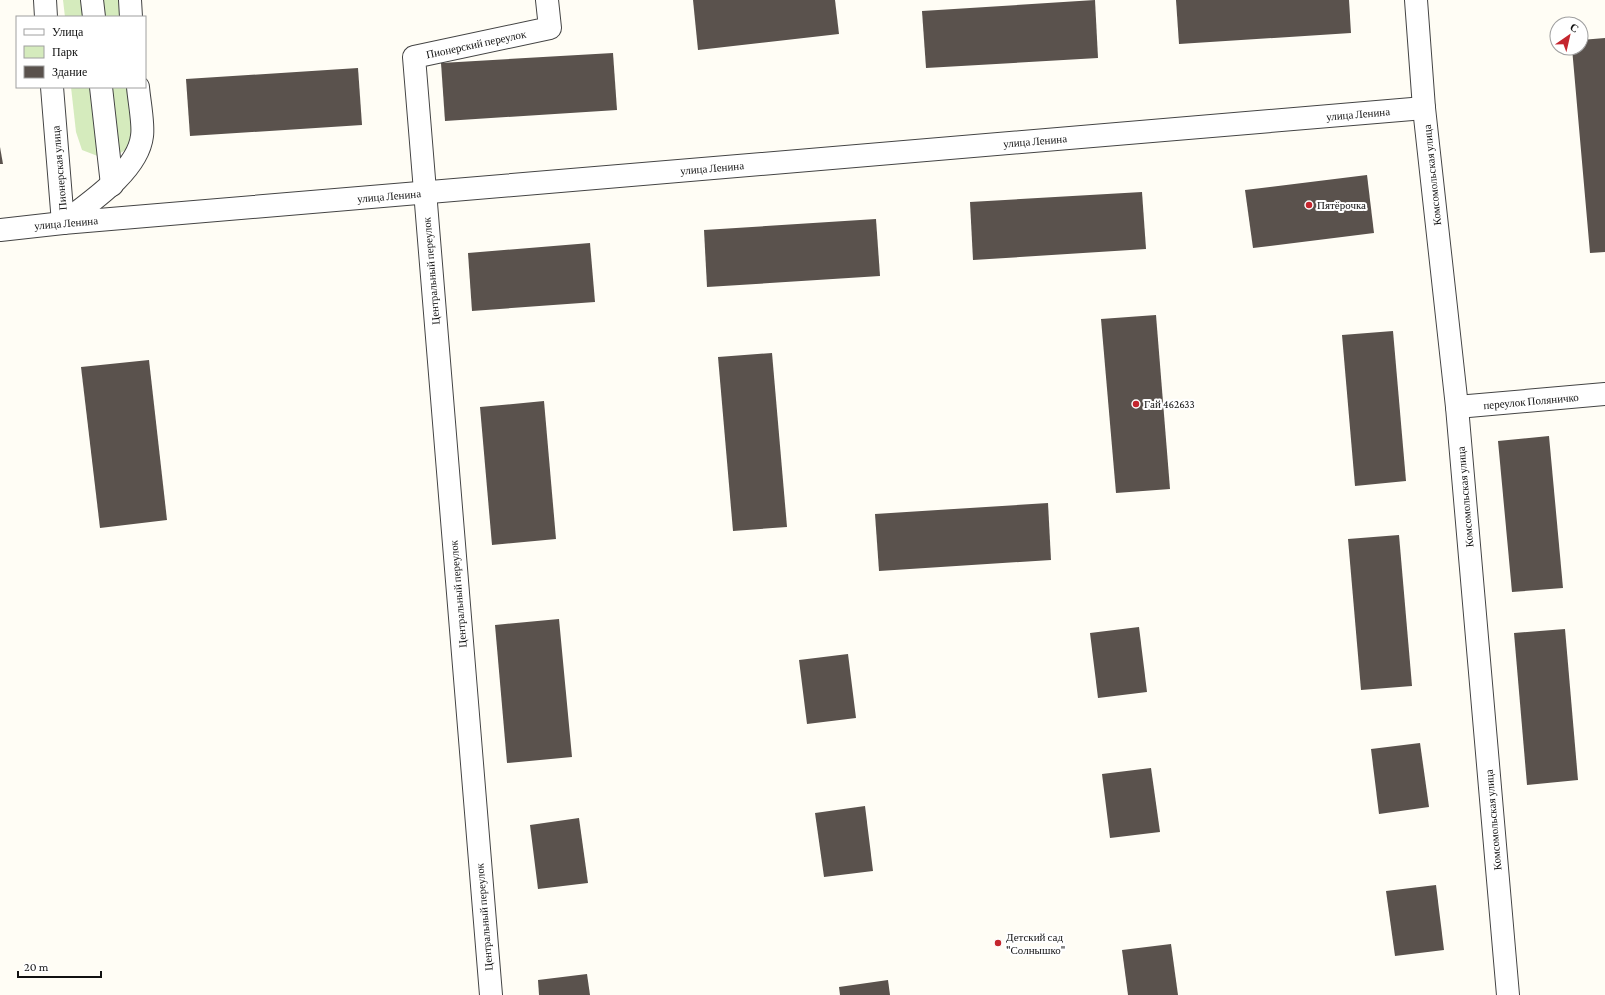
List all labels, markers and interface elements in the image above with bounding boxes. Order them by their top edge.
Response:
legend [16,16,146,88]
north arrow [1549,16,1589,56]
text: С [1568,21,1581,35]
text: Улица [52,25,84,39]
street label: Пионерский переулок [425,27,528,60]
text: Парк [52,45,78,59]
text: Здание [52,65,87,79]
street label: улица Ленина [1326,105,1391,123]
street label: Комсомольская улица [1421,124,1443,226]
street label: Пионерская улица [49,125,69,211]
street label: улица Ленина [1003,132,1068,150]
street label: улица Ленина [680,159,745,177]
street label: улица Ленина [357,187,422,205]
place label: Пятёрочка [1317,199,1366,211]
marker: Пятёрочка [1304,200,1314,210]
street label: улица Ленина [34,214,99,232]
street label: Центральный переулок [420,216,442,325]
street label: переулок Поляничко [1483,391,1580,411]
place label: Гай 462633 [1144,398,1195,410]
marker: Гай 462633 [1131,399,1141,409]
street label: Комсомольская улица [1455,446,1475,548]
street label: Центральный переулок [447,539,469,648]
street label: Комсомольская улица [1483,769,1503,871]
street label: Центральный переулок [473,862,495,971]
place label: Детский сад "Солнышко" [1006,931,1065,956]
marker: Детский сад "Солнышко" [993,938,1003,948]
scale bar [18,953,101,979]
text: 20 m [24,960,49,974]

